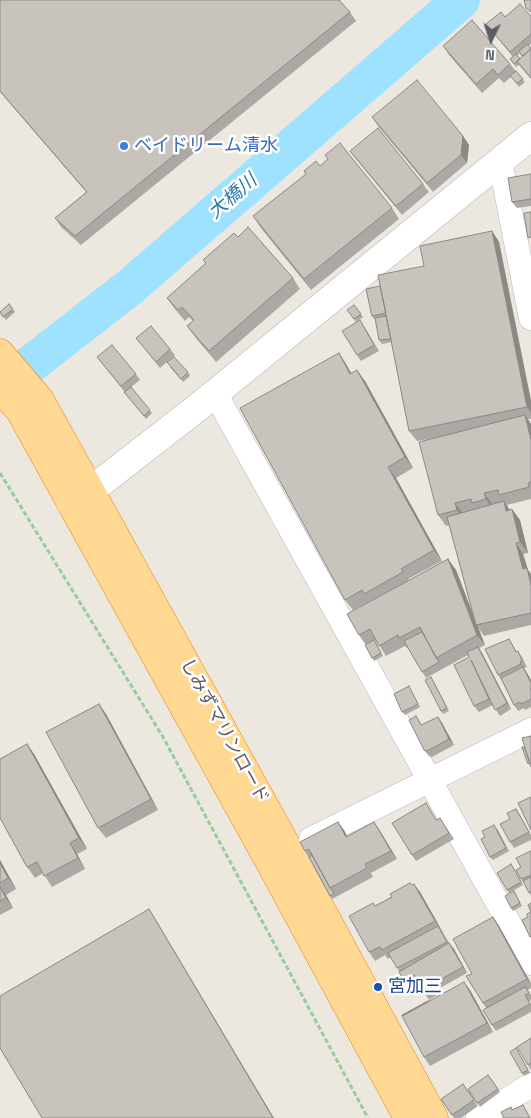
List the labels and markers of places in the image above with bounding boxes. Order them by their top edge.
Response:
place label: ベイドリーム清水 [134,135,278,157]
marker: ベイドリーム清水 [118,140,130,152]
place label: 宮加三 [388,976,442,998]
marker: 宮加三 [372,981,384,993]

